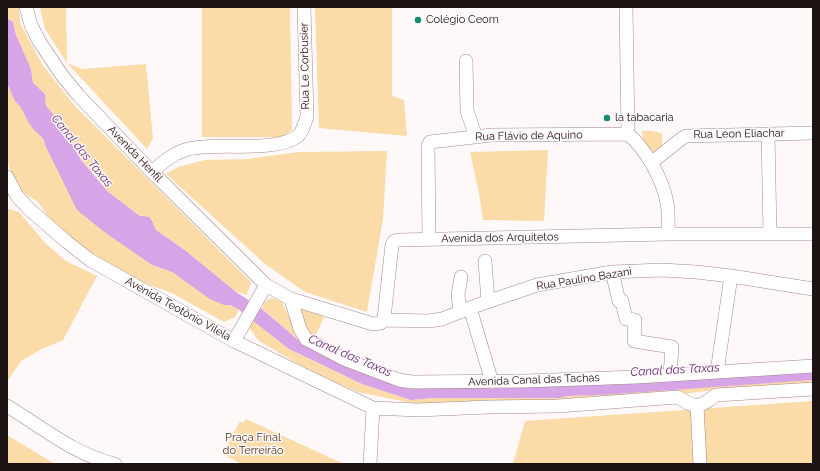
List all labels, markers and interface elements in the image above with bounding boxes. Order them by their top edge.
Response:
place label: Colégio Ceom [426,13,499,27]
marker: Colégio Ceom [413,15,423,25]
street label: Rua Le Corbusier [298,22,312,110]
place label: la tabacaria [615,111,674,125]
water label: Canal das Taxas [48,112,116,190]
marker: la tabacaria [602,113,612,123]
street label: Avenida Henfil [105,123,165,185]
street label: Rua Leon Eliachar [693,127,785,141]
street label: Rua Flávio de Aquino [475,128,583,144]
street label: Avenida dos Arquitetos [441,230,559,246]
street label: Rua Paulino Bazani [535,265,633,293]
street label: Avenida Teotônio Vilela [123,274,233,344]
water label: Canal das Taxas [306,332,394,380]
water label: Canal das Taxas [630,360,720,380]
street label: Avenida Canal das Tachas [468,371,600,389]
park label: Praça Final do Terreirão [223,431,283,457]

